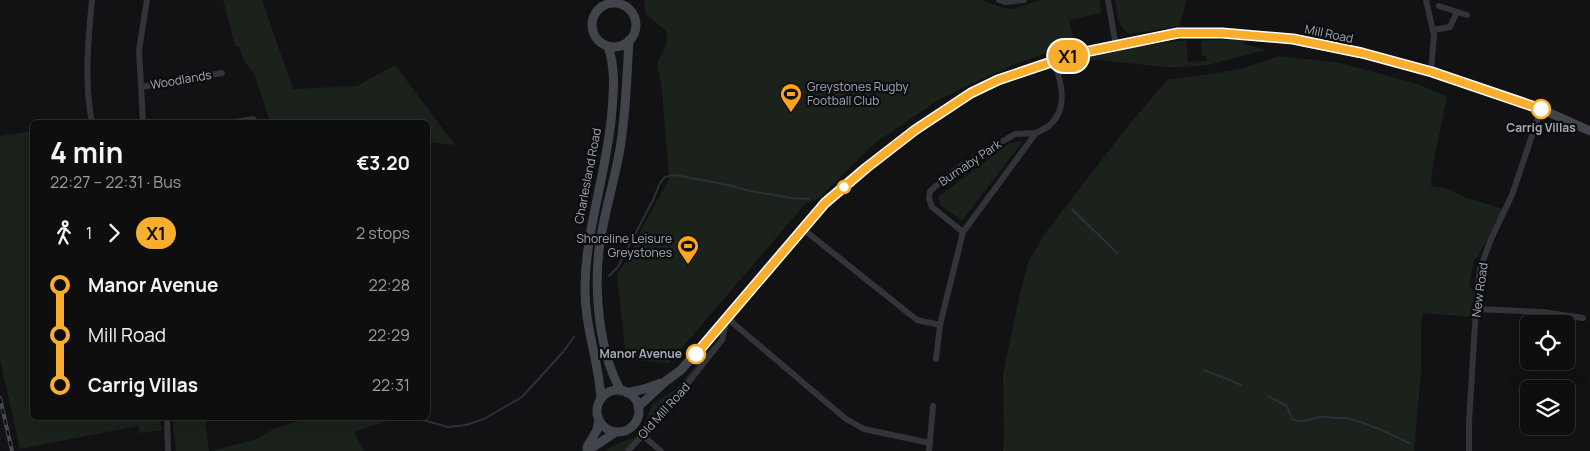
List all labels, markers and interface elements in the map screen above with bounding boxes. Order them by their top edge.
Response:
street label: Mill Road [1303,20,1355,47]
line badge: X1 [1046,40,1090,72]
text: X1 [1058,44,1078,68]
street label: Woodlands [149,66,213,93]
place label: Greystones Rugby Football Club [807,78,909,109]
sports icon: Greystones Rugby Football Club [779,82,803,113]
marker: Carrig Villas [1531,99,1551,119]
place label: Carrig Villas [1506,119,1576,136]
street label: Charlesland Road [570,127,605,225]
text: 4 min [50,133,123,171]
street label: Burnaby Park [935,135,1005,190]
text: €3.20 [356,150,410,176]
text: 22:27 – 22:31 · Bus [50,171,181,193]
unlabelled marker [837,180,851,194]
icon: walk [50,219,78,247]
icon: forward [100,219,128,247]
text: X1 [146,221,166,245]
text: 1 [86,222,92,244]
text: 2 stops [356,222,410,244]
place label: Shoreline Leisure Greystones [576,230,672,261]
sports icon: Shoreline Leisure Greystones [676,234,700,265]
street label: New Road [1467,261,1492,318]
text: Manor Avenue [88,272,219,298]
text: 22:28 [369,274,410,296]
map controls [1520,315,1575,435]
button: locate [1520,315,1575,370]
text: Mill Road [88,322,166,348]
text: 22:29 [368,324,410,346]
marker: Manor Avenue [686,344,706,364]
place label: Manor Avenue [600,345,682,362]
text: Carrig Villas [88,372,198,398]
text: 22:31 [372,374,410,396]
street label: Old Mill Road [634,379,693,442]
button: layers [1520,380,1575,435]

